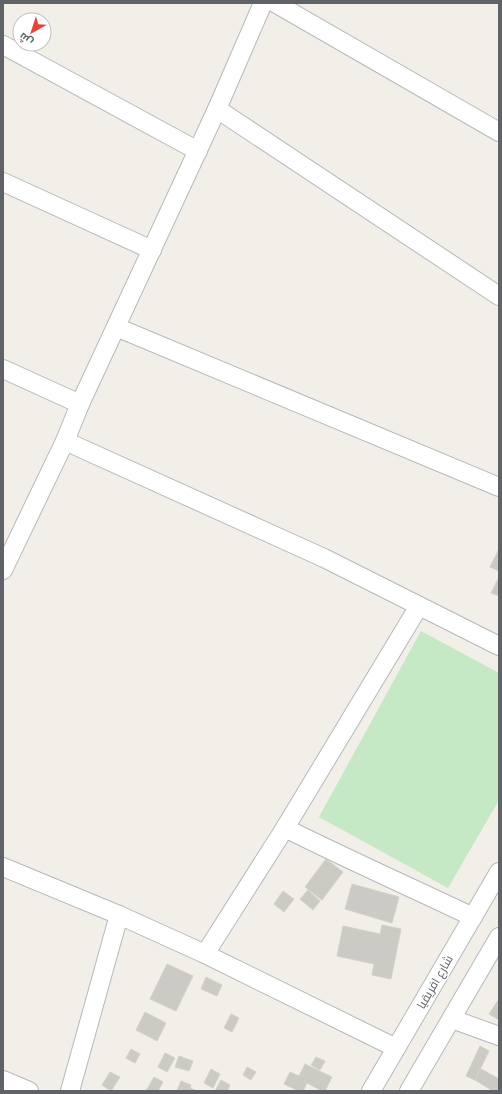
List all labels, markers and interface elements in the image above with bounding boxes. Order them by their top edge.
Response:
north arrow [12,12,52,52]
text: ش [16,30,36,49]
street label: شارع افريقيا [414,953,457,1012]

